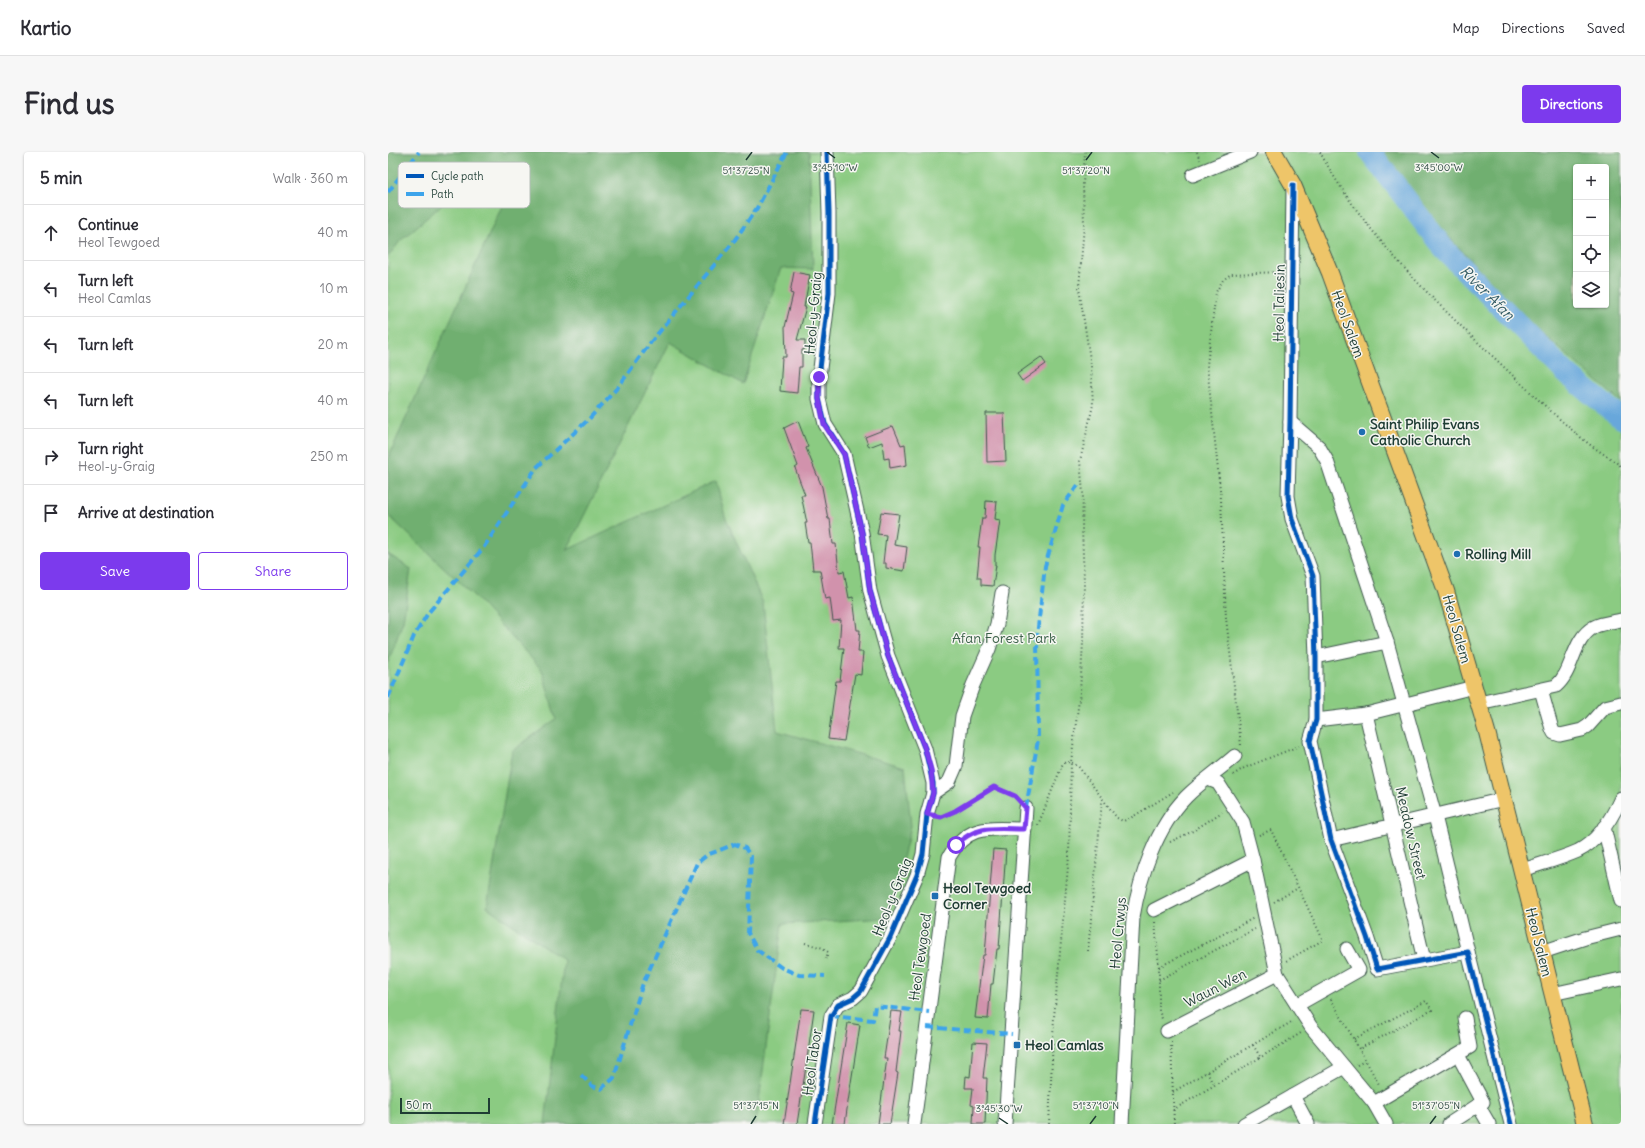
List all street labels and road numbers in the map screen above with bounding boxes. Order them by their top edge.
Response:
street label: Heol Taliesin [1269,264,1289,342]
street label: Heol-y-Graig [800,271,826,355]
street label: Heol Salem [1327,288,1369,360]
street label: Heol Salem [1439,593,1475,665]
street label: Meadow Street [1392,785,1430,881]
street label: Heol-y-Graig [868,855,916,939]
street label: Heol Crwys [1106,896,1130,970]
street label: Heol Salem [1522,906,1556,978]
street label: Heol Tewgoed [905,912,935,1002]
street label: Waun Wen [1181,965,1249,1011]
street label: Heol Tabor [798,1027,826,1097]

